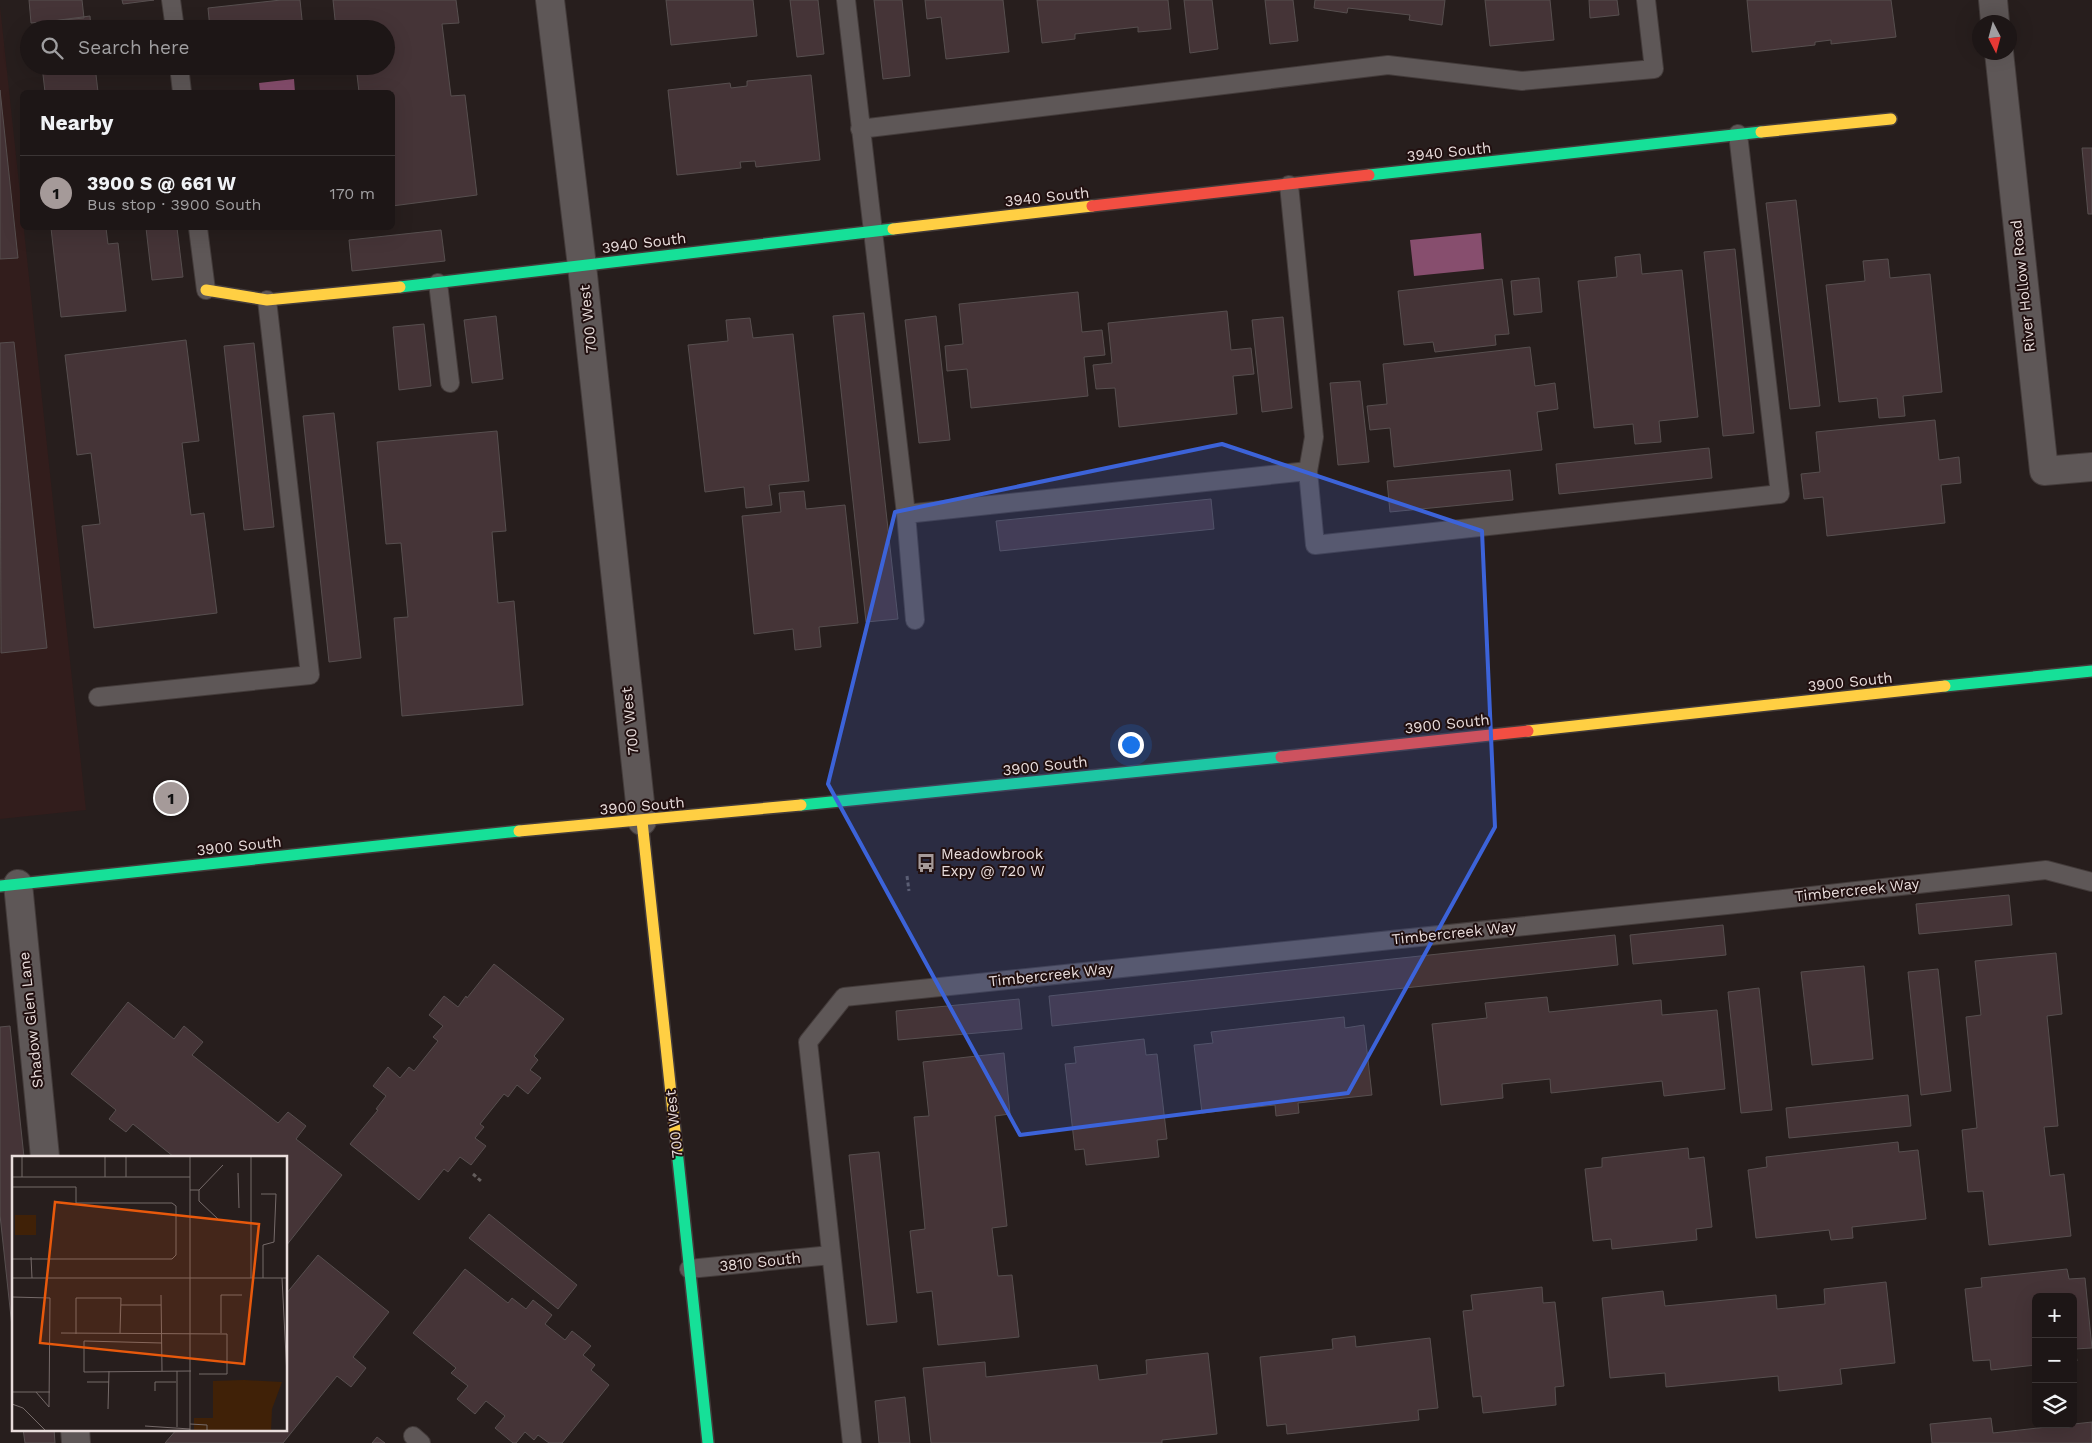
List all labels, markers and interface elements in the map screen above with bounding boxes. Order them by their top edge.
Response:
north arrow [1972,15,2017,60]
search box [20,20,395,75]
icon: search [38,34,66,62]
text: Search here [78,36,189,59]
text: Nearby [40,110,113,135]
street label: 3940 South [1406,139,1492,165]
text: 3900 S @ 661 W [87,172,236,195]
text: 1 [53,184,59,203]
text: 170 m [329,184,375,203]
street label: 3940 South [1004,184,1090,210]
text: Bus stop · 3900 South [87,195,261,214]
street label: River Hollow Road [2007,219,2039,353]
street label: 3940 South [601,229,687,257]
street label: 700 West [575,283,601,354]
street label: 3900 South [1807,669,1893,695]
street label: 700 West [617,685,643,756]
street label: 3900 South [1404,711,1490,737]
your location [1118,732,1144,758]
street label: 3900 South [1002,753,1088,779]
pin: 1 [155,779,187,817]
street label: 3900 South [599,793,685,819]
street label: 3900 South [196,833,282,859]
place label: Meadowbrook Expy @ 720 W [941,845,1045,880]
bus stop icon: Meadowbrook Expy @ 720 W [915,852,937,874]
street label: Timbercreek Way [1794,874,1920,905]
street label: Timbercreek Way [1391,917,1517,948]
street label: Shadow Glen Lane [15,951,47,1089]
street label: Timbercreek Way [988,959,1114,990]
street label: 700 West [661,1088,687,1159]
inset map [12,1156,288,1430]
street label: 3810 South [718,1249,802,1275]
map controls [2032,1293,2077,1428]
button: + [2032,1293,2077,1338]
button: − [2032,1338,2077,1383]
button: layers [2032,1383,2077,1428]

